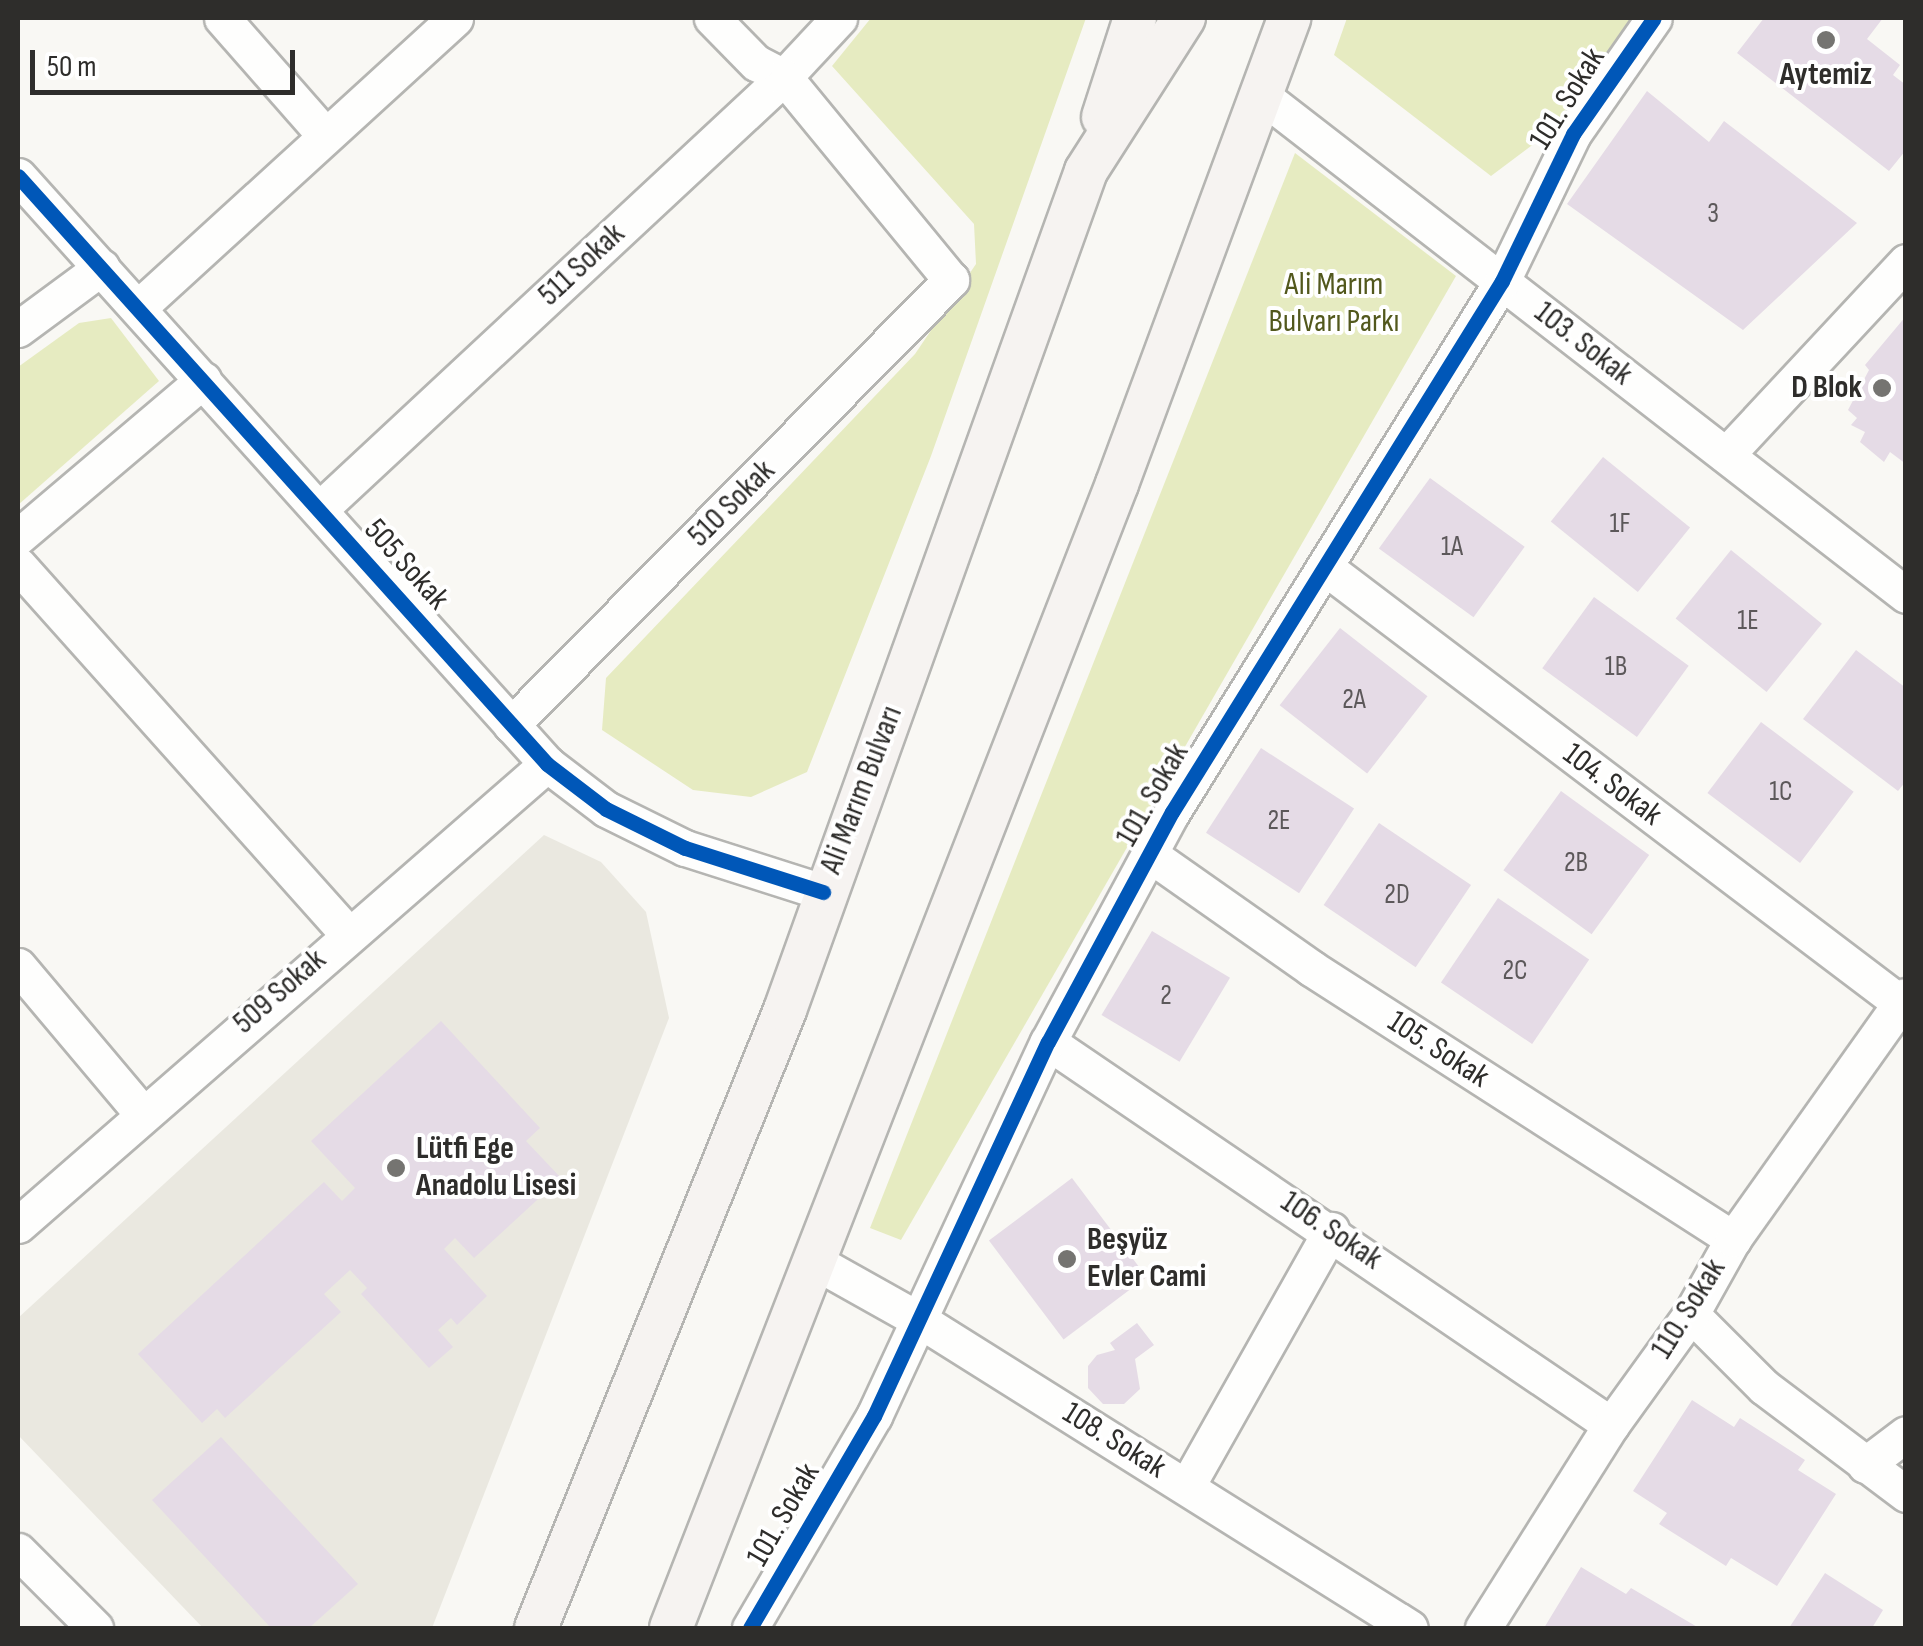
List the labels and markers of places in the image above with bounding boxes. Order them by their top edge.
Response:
marker: Aytemiz [1815,29,1837,51]
place label: Aytemiz [1780,56,1872,94]
place label: D Blok [1791,369,1862,407]
marker: D Blok [1871,377,1893,399]
place label: Lütfi Ege Anadolu Lisesi [416,1131,576,1206]
marker: Lütfi Ege Anadolu Lisesi [385,1157,407,1179]
place label: Beşyüz Evler Cami [1087,1222,1206,1297]
marker: Beşyüz Evler Cami [1056,1248,1078,1270]

